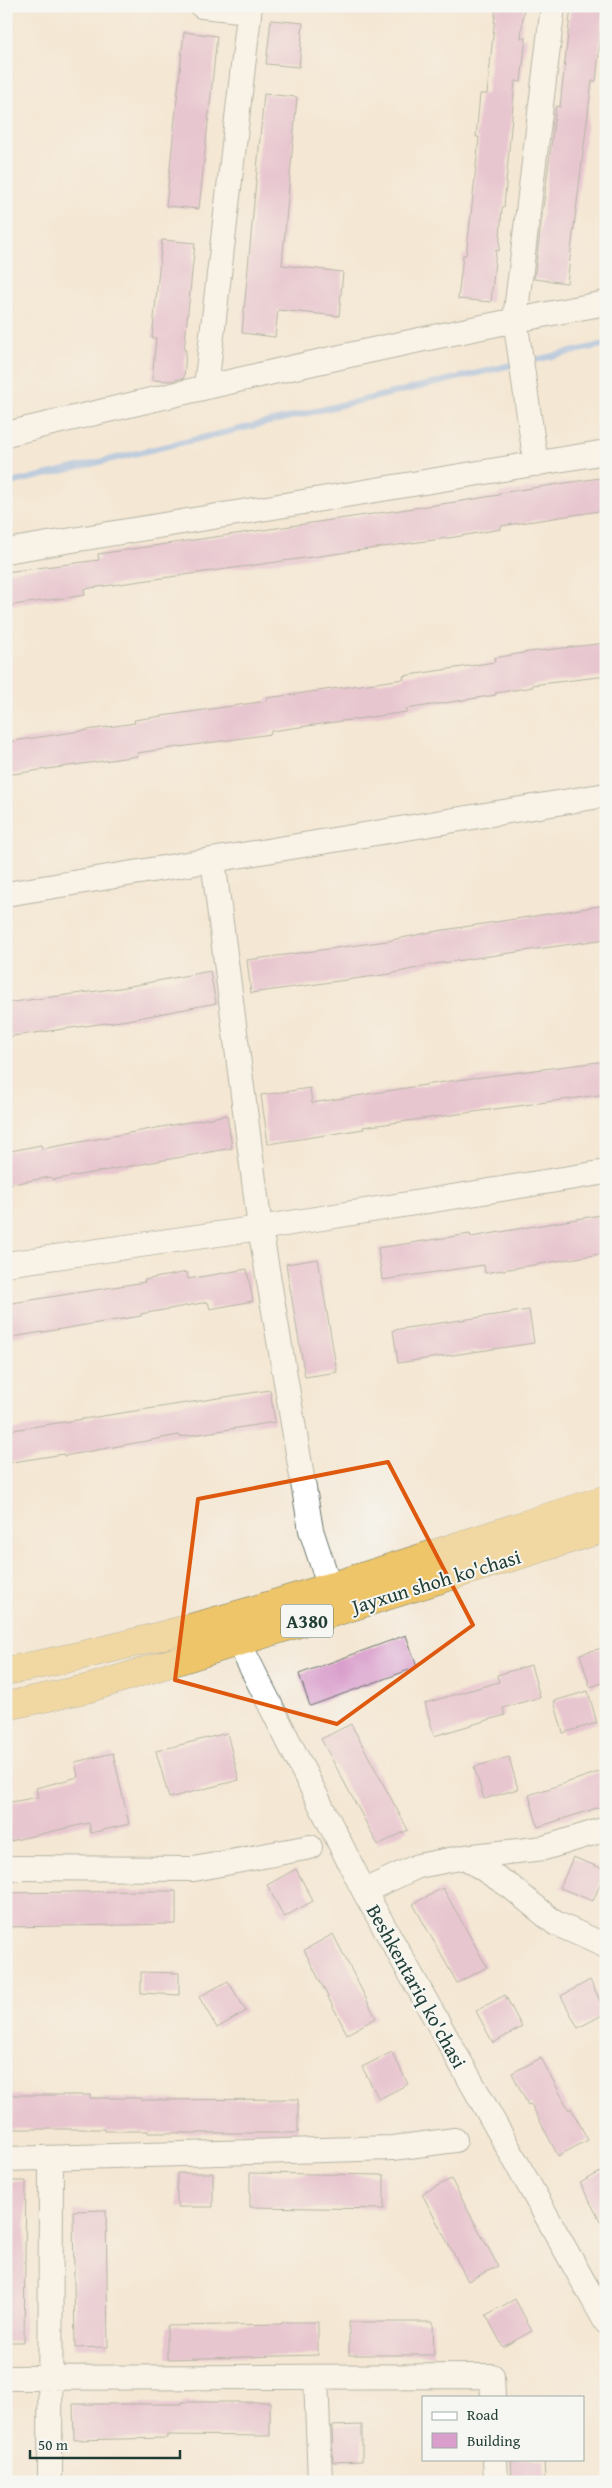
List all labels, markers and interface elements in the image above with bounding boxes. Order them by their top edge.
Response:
street label: Jayxun shoh ko'chasi [345,1541,524,1621]
road number: A380 [281,1604,333,1638]
street label: Beshkentariq ko'chasi [360,1899,474,2074]
legend [422,2396,584,2460]
text: Road [467,2404,498,2425]
scale bar [30,2428,180,2460]
text: Building [467,2430,521,2451]
text: 50 m [38,2434,69,2455]

